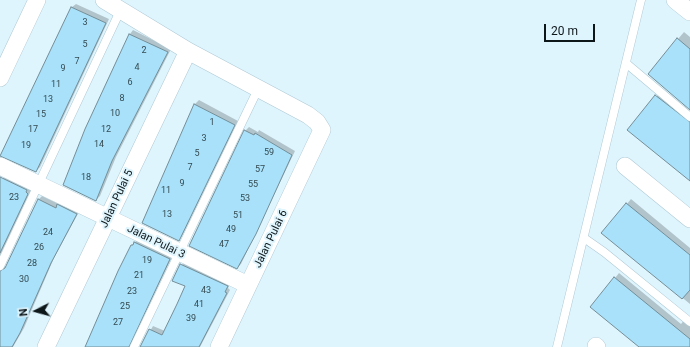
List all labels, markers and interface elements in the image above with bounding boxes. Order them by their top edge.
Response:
scale bar [546,16,597,42]
house number: 3 [82,18,88,28]
text: 20 m [551,24,578,38]
house number: 5 [82,40,88,50]
house number: 2 [141,46,147,56]
house number: 7 [74,57,80,67]
house number: 4 [134,63,140,73]
house number: 9 [60,64,66,74]
house number: 6 [127,78,133,88]
house number: 11 [51,80,61,90]
house number: 8 [119,94,125,104]
house number: 13 [43,95,53,105]
house number: 10 [110,109,120,119]
house number: 15 [36,110,46,120]
house number: 1 [209,118,215,128]
house number: 17 [28,125,38,135]
house number: 12 [101,125,111,135]
house number: 3 [201,134,207,144]
house number: 14 [94,140,104,150]
house number: 19 [21,141,31,151]
house number: 59 [264,148,274,158]
house number: 5 [194,149,200,159]
house number: 7 [187,163,193,173]
house number: 57 [255,165,265,175]
street label: Jalan Pulai 5 [98,168,136,230]
house number: 18 [81,173,91,183]
house number: 9 [179,179,185,189]
house number: 55 [248,180,258,190]
house number: 11 [161,186,171,196]
house number: 23 [9,193,19,203]
house number: 53 [240,194,250,204]
street label: Jalan Pulai 6 [251,208,291,270]
house number: 13 [162,210,172,220]
house number: 51 [233,211,243,221]
street label: Jalan Pulai 3 [125,222,187,262]
house number: 49 [226,225,236,235]
house number: 24 [43,228,53,238]
house number: 47 [219,240,229,250]
house number: 26 [34,243,44,253]
house number: 19 [142,256,152,266]
house number: 28 [27,259,37,269]
house number: 21 [134,271,144,281]
house number: 30 [19,275,29,285]
house number: 43 [201,286,211,296]
house number: 23 [127,287,137,297]
north arrow [16,291,56,331]
house number: 41 [194,300,204,310]
house number: 25 [120,302,130,312]
text: N [17,308,30,317]
house number: 39 [186,314,196,324]
house number: 27 [113,318,123,328]

